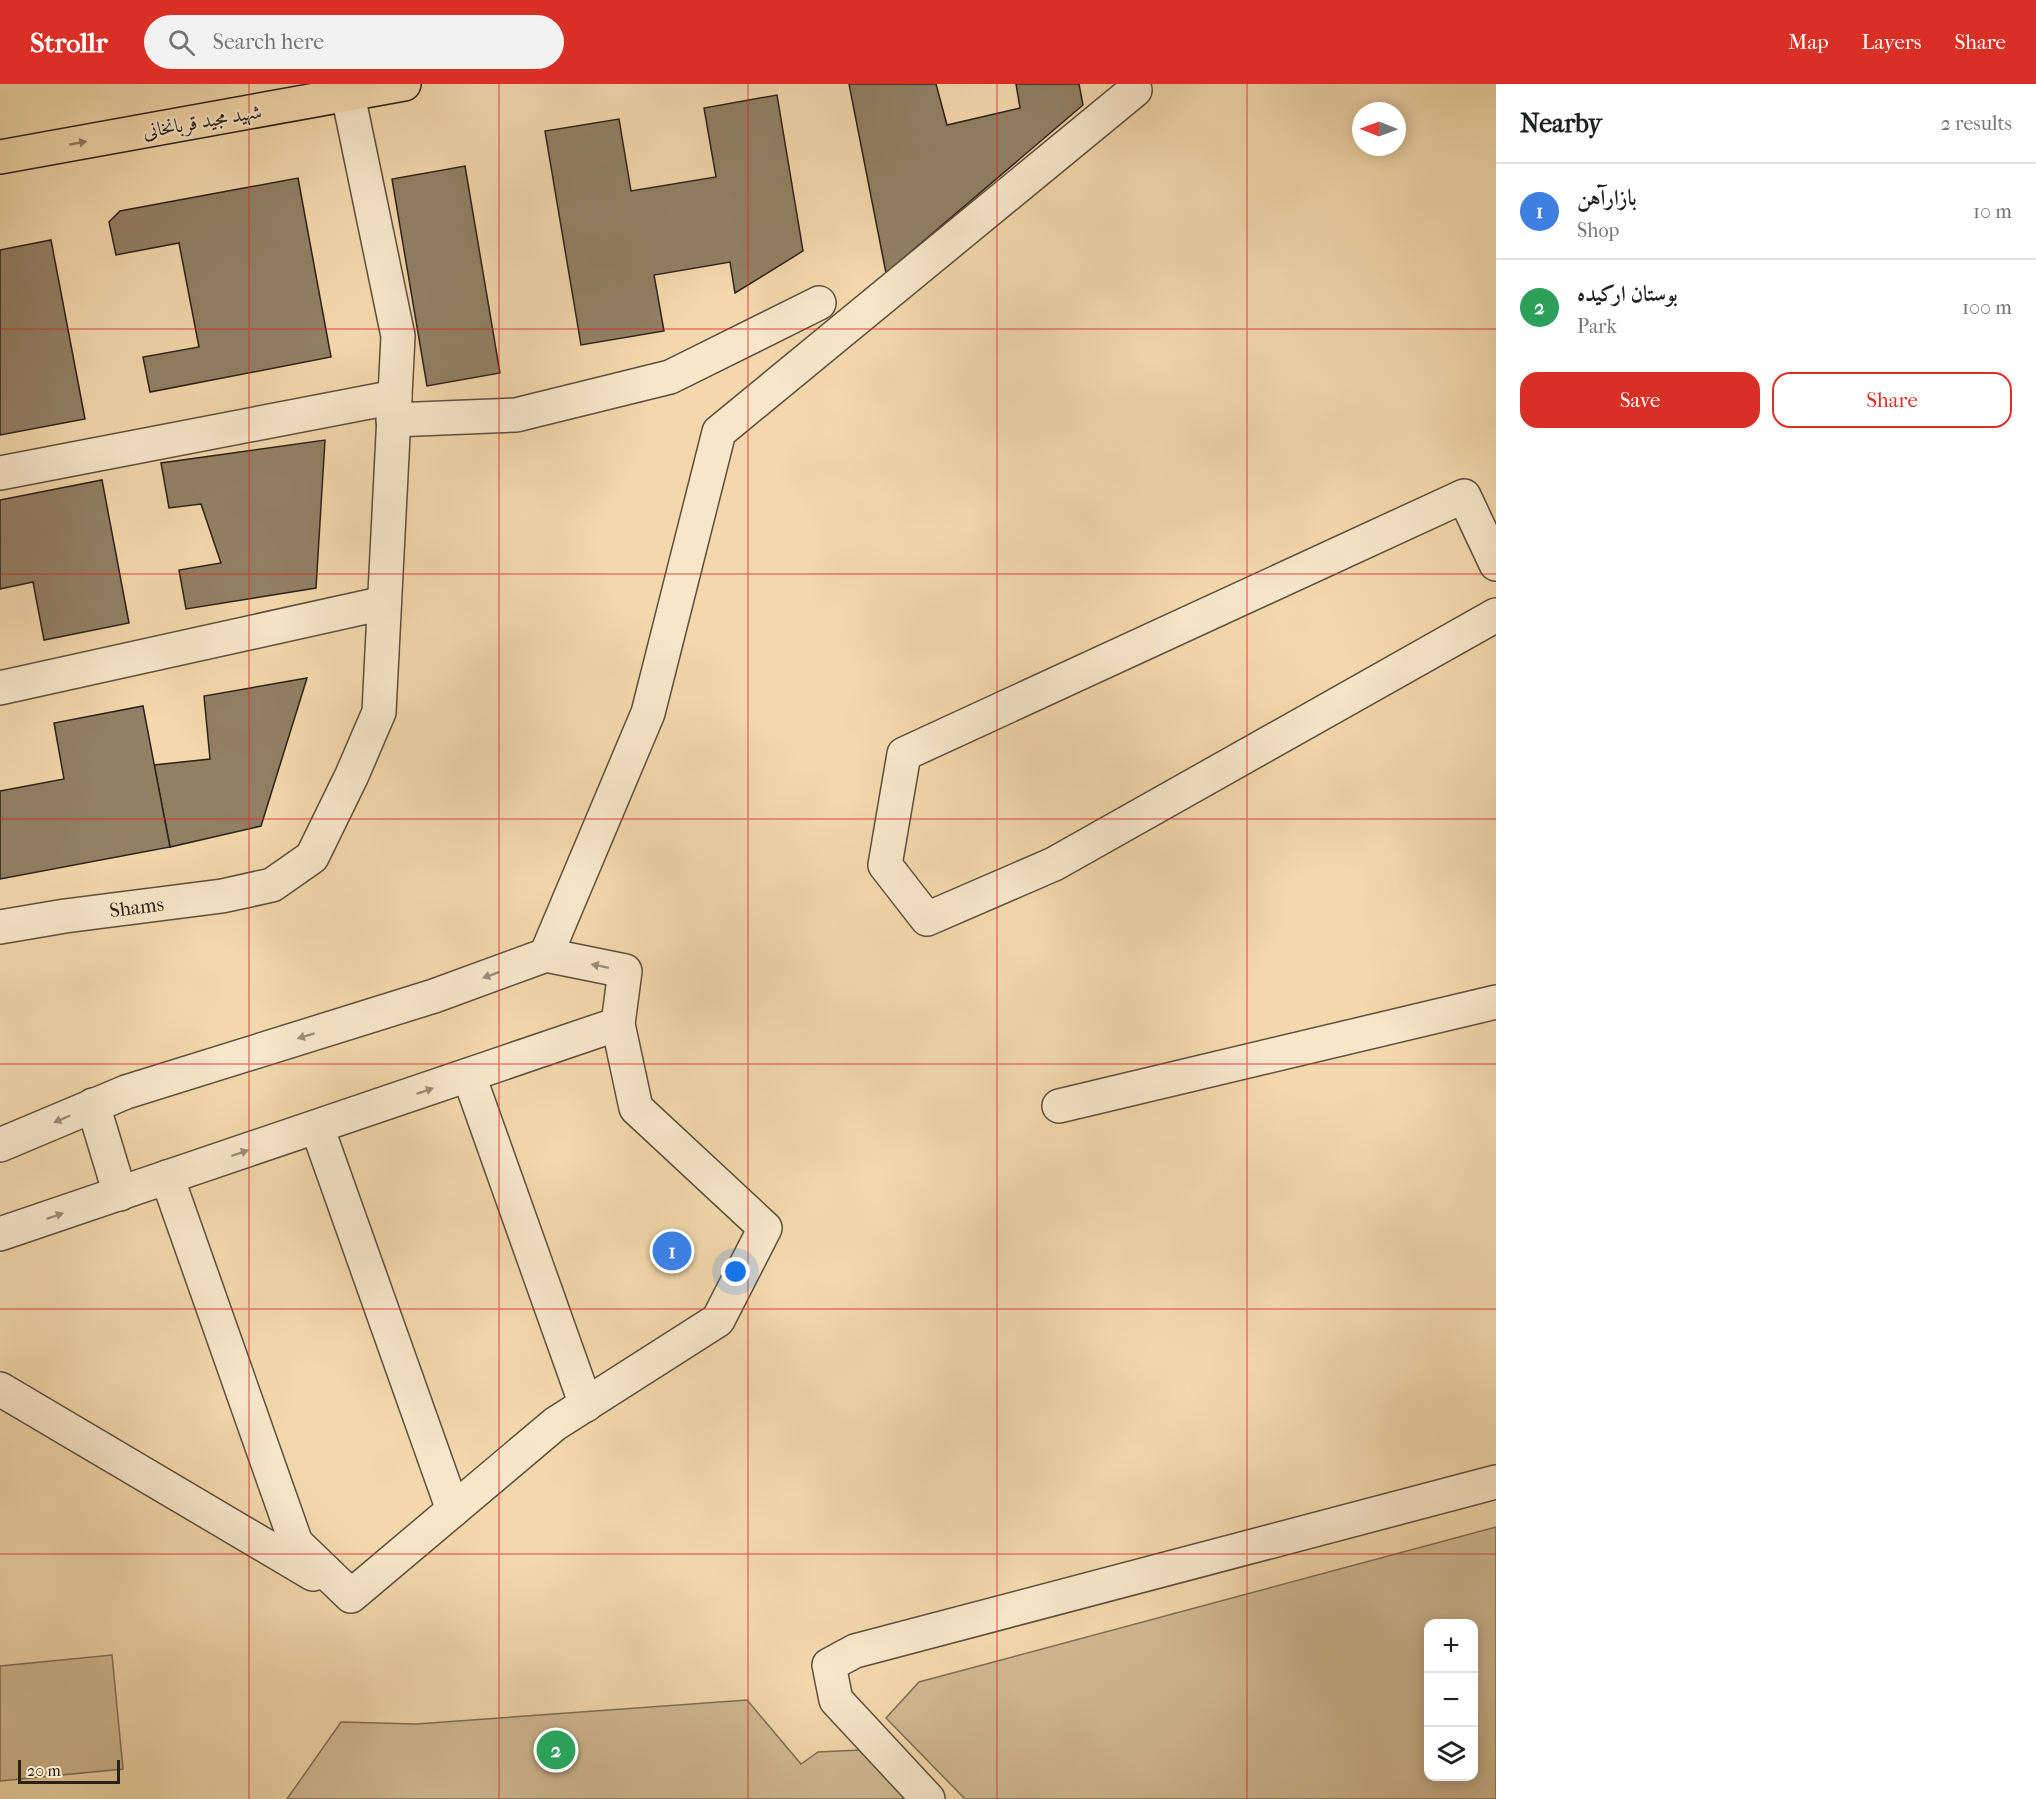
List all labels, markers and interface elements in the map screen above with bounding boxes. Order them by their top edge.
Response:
search box [144,15,564,69]
text: Strollr [30,26,108,59]
icon: search [165,26,198,59]
text: Search here [213,29,324,55]
text: Map [1788,30,1829,54]
text: Layers [1862,30,1921,54]
text: Share [1954,30,2006,54]
street label: شهید مجید قربانخانی [141,100,263,144]
north arrow [1352,102,1406,156]
text: Nearby [1520,108,1602,139]
text: 2 results [1941,112,2012,135]
one-way arrow [69,138,88,147]
text: بازارآهن [1577,185,1637,211]
text: 1 [1536,200,1543,223]
text: 10 m [1973,200,2012,223]
text: Shop [1577,219,1619,242]
text: بوستان ارکیده [1577,281,1678,307]
text: 2 [1534,296,1545,319]
text: 100 m [1962,296,2012,319]
text: Park [1577,315,1617,338]
button: Save [1520,372,1760,428]
button: Share [1772,372,2012,428]
street label: Shams [108,893,165,922]
one-way arrow [590,961,609,970]
one-way arrow [482,971,500,980]
one-way arrow [297,1031,315,1041]
one-way arrow [416,1086,434,1095]
one-way arrow [53,1114,70,1123]
one-way arrow [231,1148,249,1157]
one-way arrow [46,1210,64,1220]
pin: 1 [652,1228,692,1274]
your location [721,1257,750,1286]
map controls [1424,1619,1478,1781]
button: + [1424,1619,1478,1673]
button: − [1424,1673,1478,1727]
button: layers [1424,1727,1478,1781]
pin: 2 [536,1728,576,1772]
scale bar [18,1757,120,1784]
text: 20 m [27,1761,61,1780]

